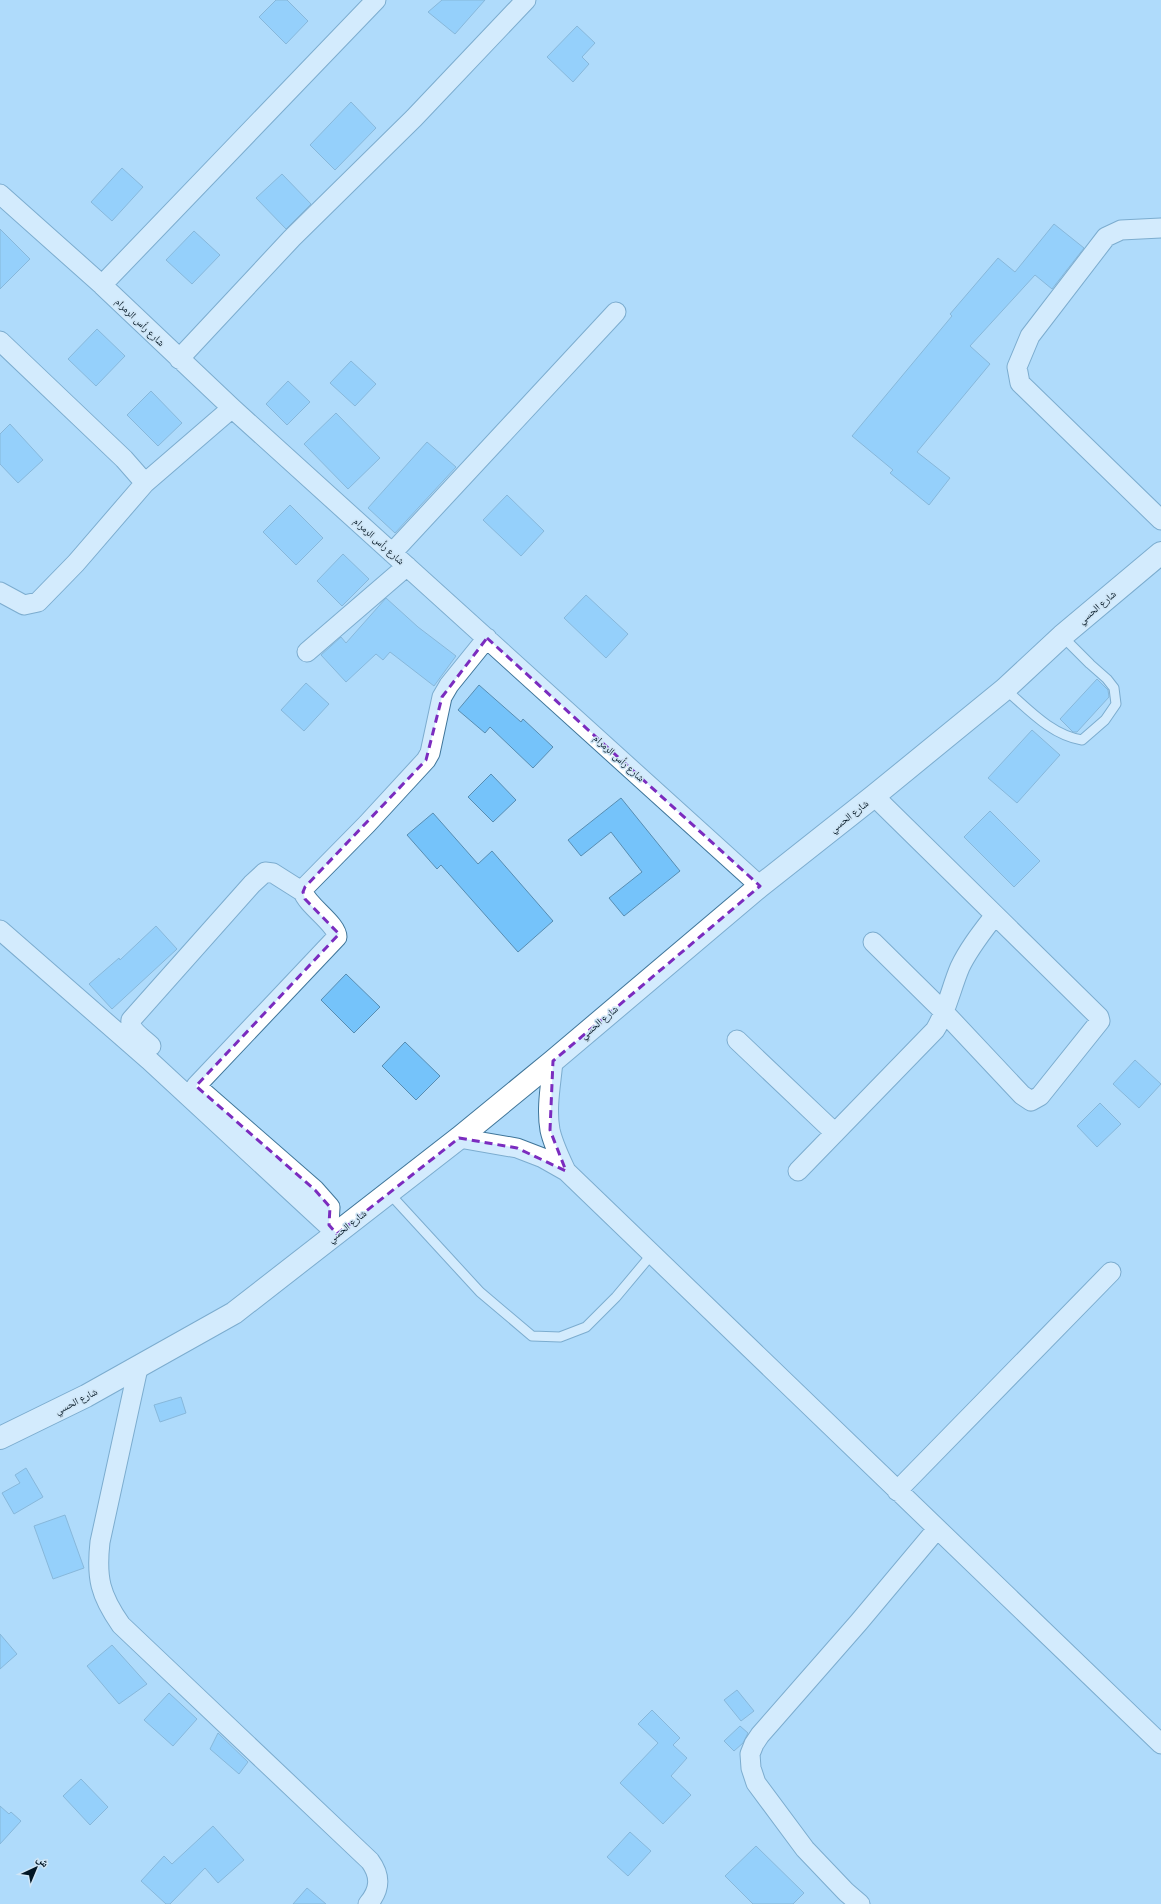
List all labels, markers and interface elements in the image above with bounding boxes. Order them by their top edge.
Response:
street label: شارع رأس الرمرام [112,295,168,350]
street label: شارع رأس الرمرام [350,515,408,568]
street label: شارع الحسي [1075,587,1120,628]
street label: شارع رأس الرمرام [590,732,648,785]
street label: شارع الحسي [827,796,872,836]
street label: شارع الحسي [577,1002,622,1043]
street label: شارع الحسي [325,1206,370,1246]
street label: شارع الحسي [53,1385,100,1419]
north arrow [16,1848,56,1888]
text: ش [33,1852,52,1871]

